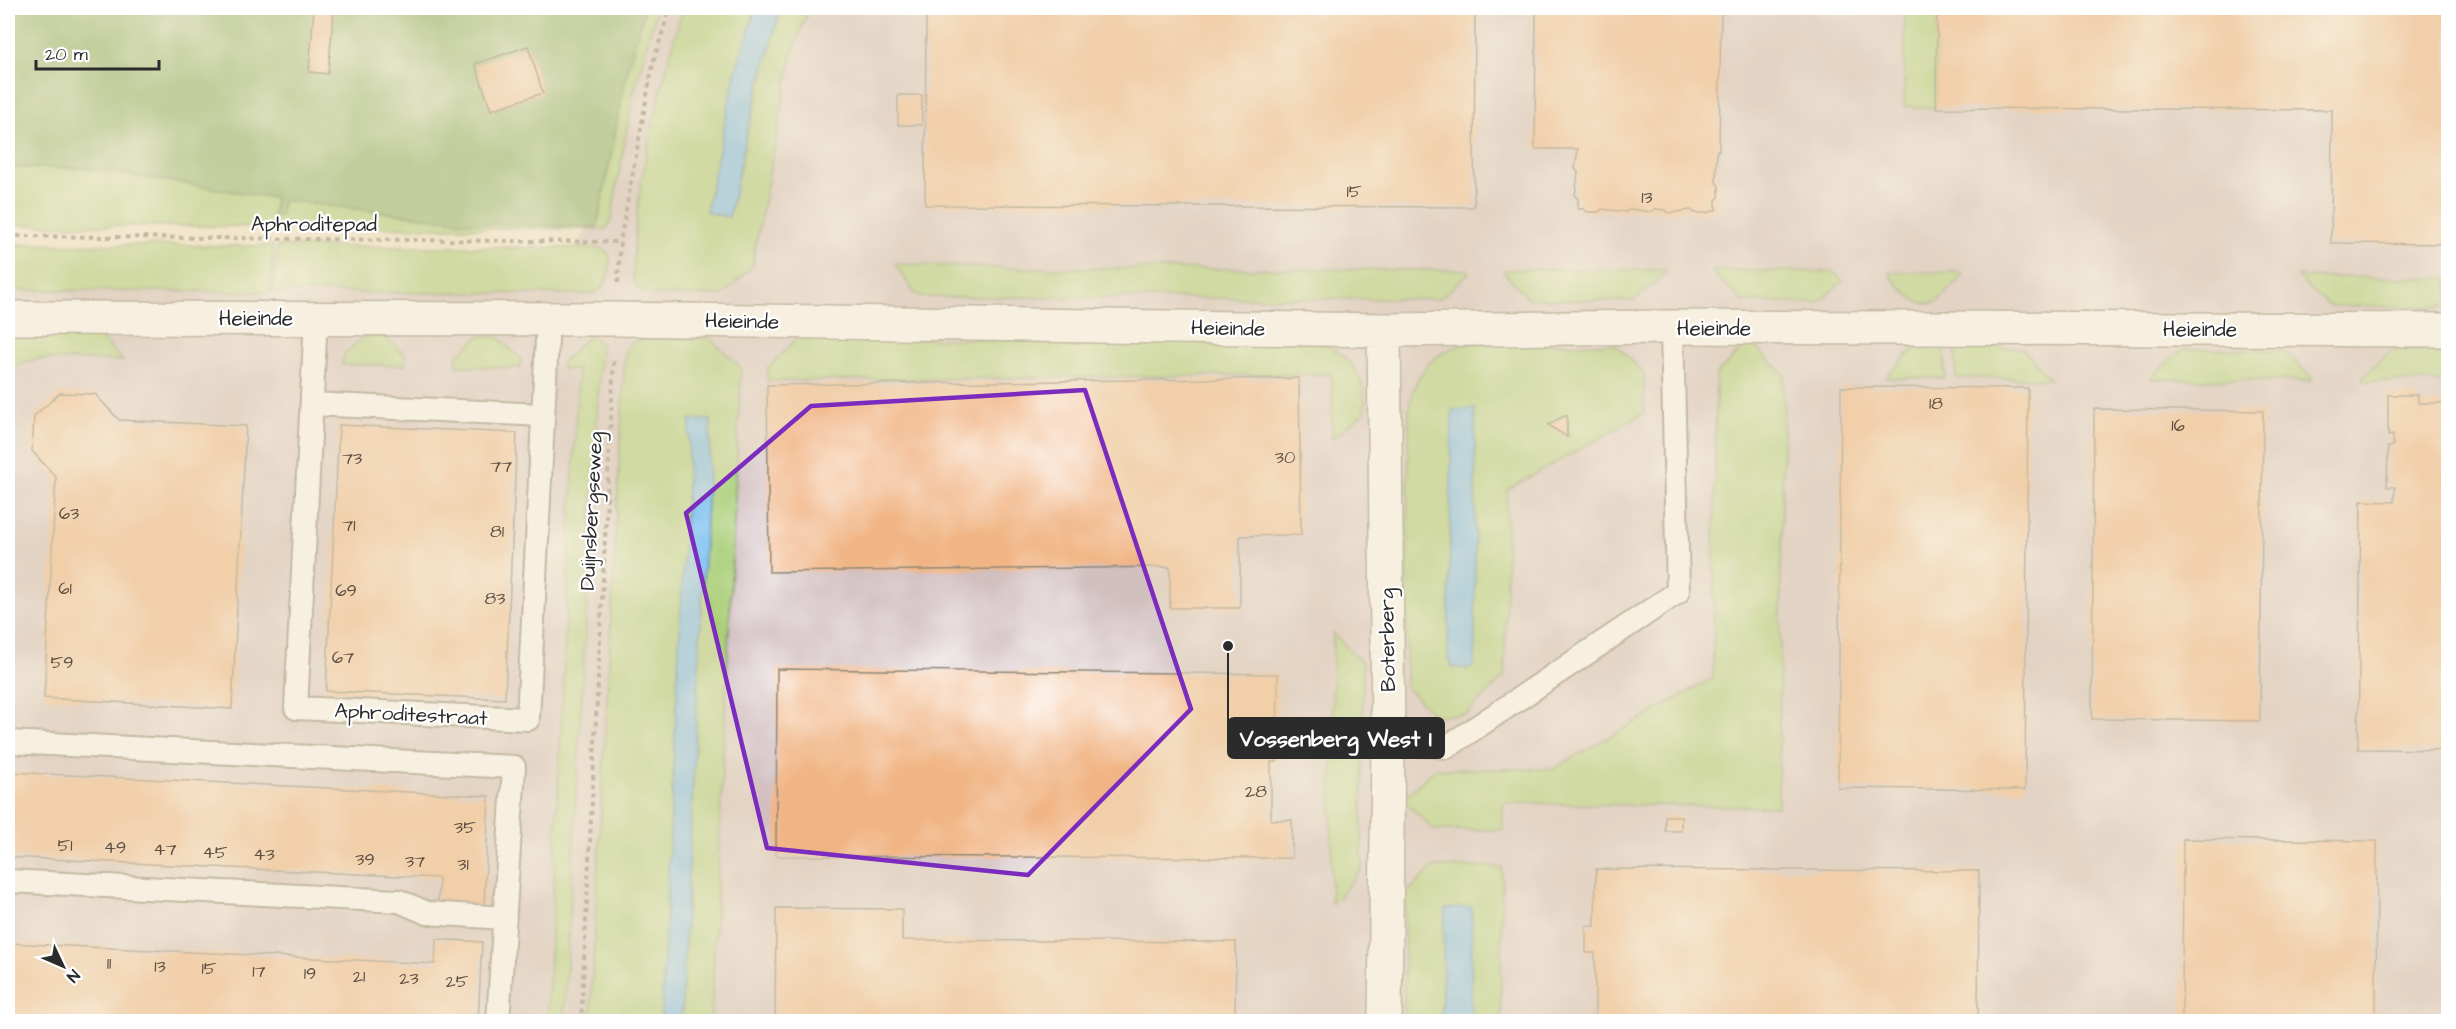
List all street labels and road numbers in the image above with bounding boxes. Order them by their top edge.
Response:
street label: Aphroditepad [251,210,377,240]
street label: Heieinde [219,304,293,333]
street label: Heieinde [705,306,779,337]
street label: Heieinde [1191,313,1265,344]
street label: Heieinde [1677,314,1751,343]
street label: Heieinde [2163,315,2237,344]
street label: Duijnsbergseweg [573,431,612,591]
street label: Boterberg [1372,588,1405,692]
street label: Aphroditestraat [334,696,489,734]

